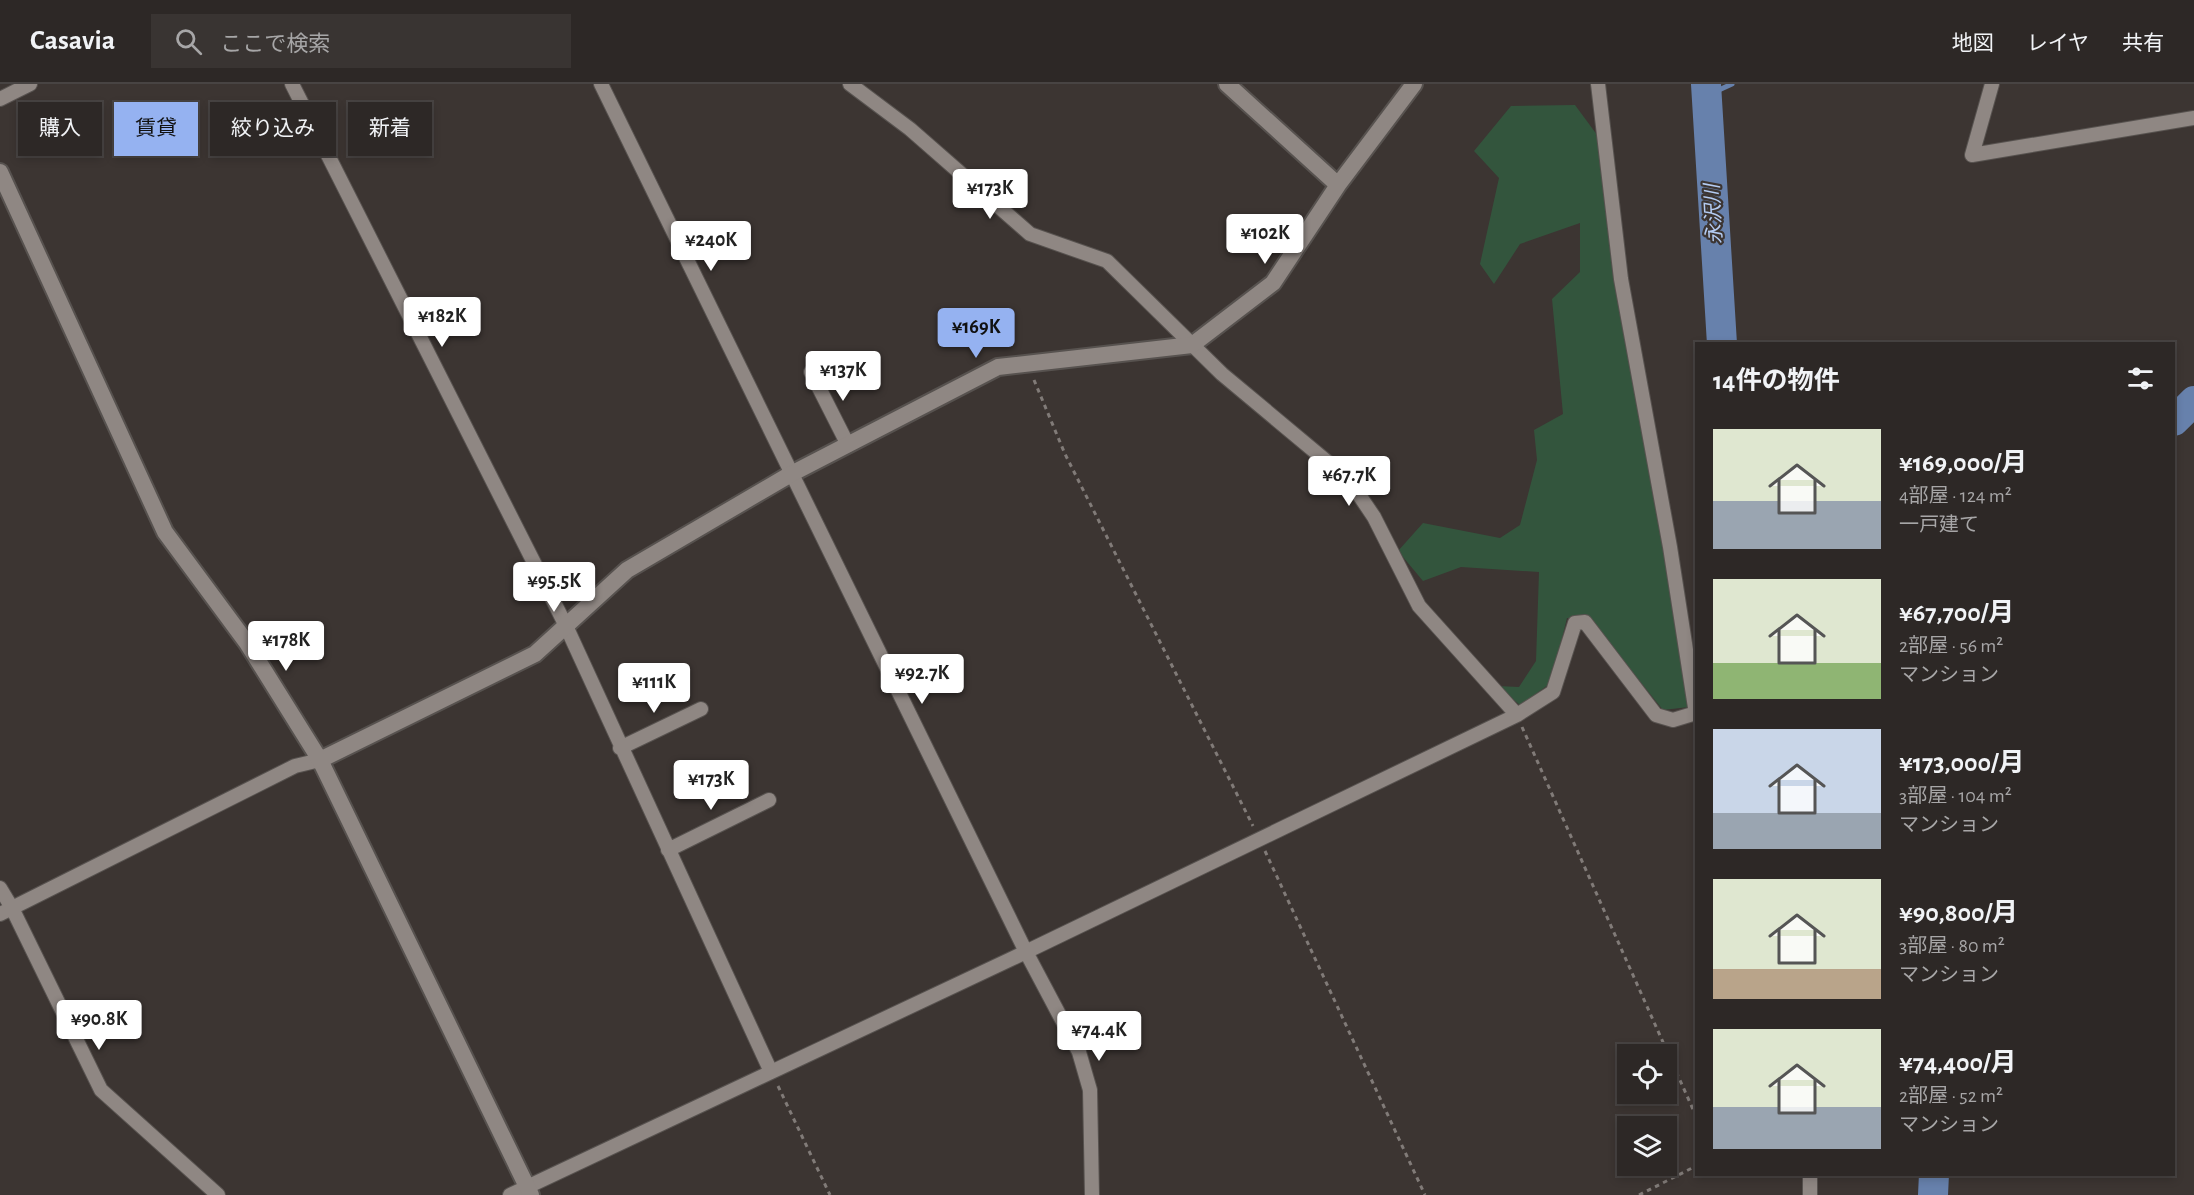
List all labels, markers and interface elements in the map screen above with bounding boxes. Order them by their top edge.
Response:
search box [151,14,571,68]
icon: search [172,25,205,58]
text: Casavia [30,27,115,55]
text: ここで検索 [220,33,330,55]
text: 地図 [1952,33,1994,54]
text: レイヤ [2027,33,2089,54]
text: 共有 [2122,33,2164,54]
chip: 購入 [18,102,102,156]
chip: 賃貸 [114,102,198,156]
chip: 絞り込み [210,102,336,156]
chip: 新着 [348,102,432,156]
pin: ¥173K [948,169,1032,220]
text: ¥173K [967,178,1013,198]
water label: 永沢川 [1701,182,1726,245]
pin: ¥102K [1223,214,1307,265]
pin: ¥240K [669,221,753,272]
text: ¥102K [1240,223,1290,243]
text: ¥240K [685,230,737,250]
pin: ¥182K [400,297,484,348]
text: ¥182K [418,306,466,326]
pin: ¥169K [934,308,1018,359]
text: ¥169K [952,317,1000,337]
pin: ¥137K [801,351,885,402]
text: ¥137K [820,360,866,380]
icon: filters [2124,362,2157,395]
text: 14件の物件 [1713,368,1839,394]
text: ¥169,000/月 [1899,450,2027,476]
icon: home [1761,453,1833,525]
pin: ¥67.7K [1300,456,1398,507]
text: ¥67.7K [1322,465,1376,485]
text: 4部屋 · 124 m² [1899,486,2012,506]
text: 一戸建て [1899,515,1979,535]
pin: ¥95.5K [505,562,603,613]
text: ¥95.5K [527,571,581,591]
text: ¥67,700/月 [1899,600,2014,626]
icon: home [1761,603,1833,675]
pin: ¥178K [244,621,328,672]
text: ¥178K [262,630,310,650]
text: 2部屋 · 56 m² [1899,636,2003,656]
pin: ¥92.7K [873,654,971,705]
pin: ¥111K [612,663,696,714]
text: ¥92.7K [895,663,949,683]
text: マンション [1899,665,1999,685]
text: ¥111K [632,672,676,692]
text: ¥173,000/月 [1899,750,2024,776]
icon: home [1761,753,1833,825]
pin: ¥173K [669,760,753,811]
text: ¥173K [688,769,734,789]
text: 3部屋 · 104 m² [1899,786,2012,806]
text: マンション [1899,815,1999,835]
text: ¥90,800/月 [1899,900,2018,926]
icon: home [1761,903,1833,975]
text: 3部屋 · 80 m² [1899,936,2005,956]
text: マンション [1899,965,1999,985]
pin: ¥90.8K [50,1000,148,1051]
text: ¥90.8K [71,1009,127,1029]
pin: ¥74.4K [1050,1011,1148,1062]
text: ¥74.4K [1071,1020,1127,1040]
map controls [1617,1044,1677,1176]
button: locate [1617,1044,1677,1104]
text: ¥74,400/月 [1899,1050,2017,1076]
icon: home [1761,1053,1833,1125]
text: 2部屋 · 52 m² [1899,1086,2003,1106]
text: マンション [1899,1115,1999,1135]
button: layers [1617,1116,1677,1176]

